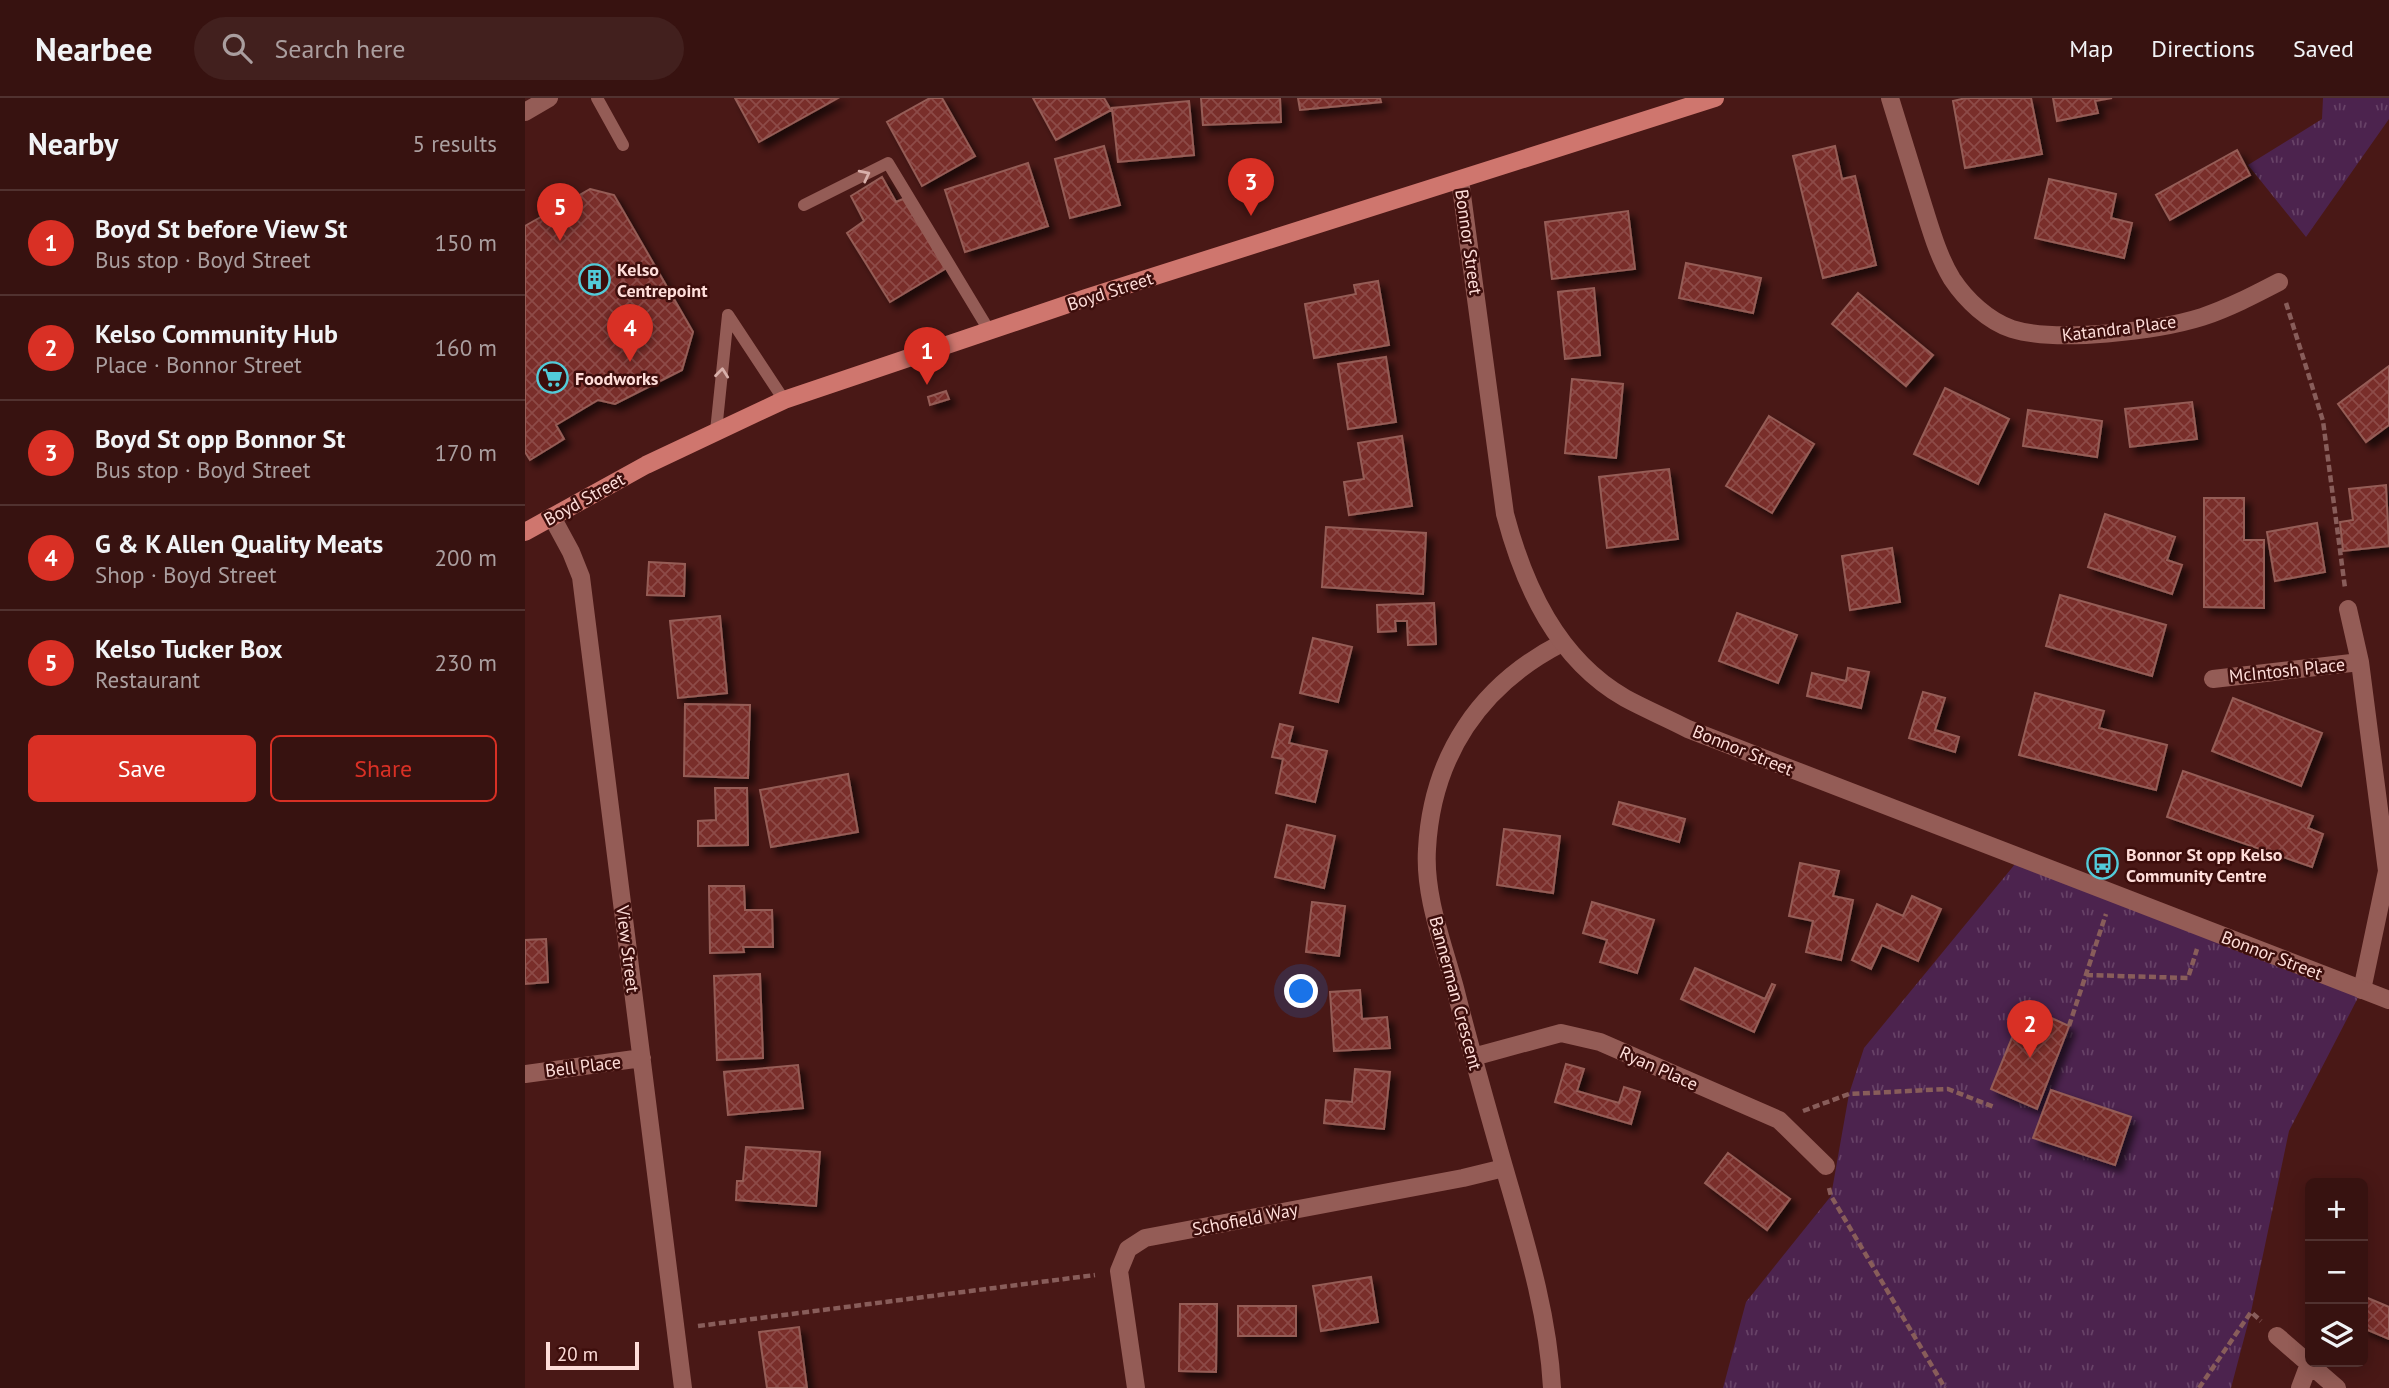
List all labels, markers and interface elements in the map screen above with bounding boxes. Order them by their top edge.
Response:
search box [194,17,684,80]
text: Nearbee [35,27,152,70]
icon: search [218,29,256,67]
text: Search here [274,32,406,65]
text: Map [2069,33,2113,64]
text: Directions [2151,33,2255,64]
text: Saved [2293,33,2354,64]
text: Nearby [28,124,118,163]
text: 5 results [413,129,497,158]
pin: 3 [1228,158,1274,216]
one-way arrow [858,169,870,183]
pin: 5 [537,183,583,241]
street label: Bonnor Street [1450,188,1488,296]
text: Boyd St before View St [95,212,347,245]
text: 1 [44,228,58,257]
text: 150 m [435,228,497,257]
text: Bus stop · Boyd Street [95,245,311,274]
place label: Kelso Centrepoint [617,258,708,302]
building icon: Kelso Centrepoint [577,262,611,296]
street label: Boyd Street [1064,266,1156,316]
pin: 4 [607,304,653,362]
street label: Katandra Place [2061,310,2177,346]
text: Kelso Community Hub [95,317,338,350]
pin: 1 [904,327,950,385]
text: 2 [44,333,58,362]
text: 160 m [435,333,497,362]
text: Place · Bonnor Street [95,350,302,379]
supermarket icon: Foodworks [535,361,569,395]
place label: Foodworks [575,367,659,390]
one-way arrow [714,367,729,378]
text: Boyd St opp Bonnor St [95,422,345,455]
text: 3 [44,438,58,467]
text: 170 m [435,438,497,467]
text: Bus stop · Boyd Street [95,455,311,484]
street label: Boyd Street [540,467,628,531]
text: G & K Allen Quality Meats [95,527,383,560]
text: 4 [44,543,58,572]
text: 200 m [435,543,497,572]
text: Shop · Boyd Street [95,560,276,589]
text: Kelso Tucker Box [95,632,282,665]
text: 5 [44,648,58,677]
text: 230 m [435,648,497,677]
street label: McIntosh Place [2228,652,2346,688]
text: Restaurant [95,665,200,694]
street label: Bonnor Street [1689,719,1797,781]
button: Save [28,735,256,802]
button: Share [270,735,497,802]
place label: Bonnor St opp Kelso Community Centre [2126,843,2283,887]
bus stop icon: Bonnor St opp Kelso Community Centre [2086,847,2120,881]
street label: View Street [611,903,645,994]
street label: Bannerman Crescent [1424,914,1488,1072]
street label: Bonnor Street [2218,925,2326,985]
your location [1284,974,1318,1008]
pin: 2 [2007,1000,2053,1058]
street label: Ryan Place [1616,1041,1702,1095]
street label: Bell Place [544,1050,622,1082]
map controls [2305,1178,2368,1367]
button: + [2305,1178,2368,1241]
street label: Schofield Way [1190,1197,1300,1240]
button: − [2305,1241,2368,1304]
button: layers [2305,1304,2368,1367]
scale bar [546,1339,639,1371]
text: 20 m [557,1342,598,1366]

